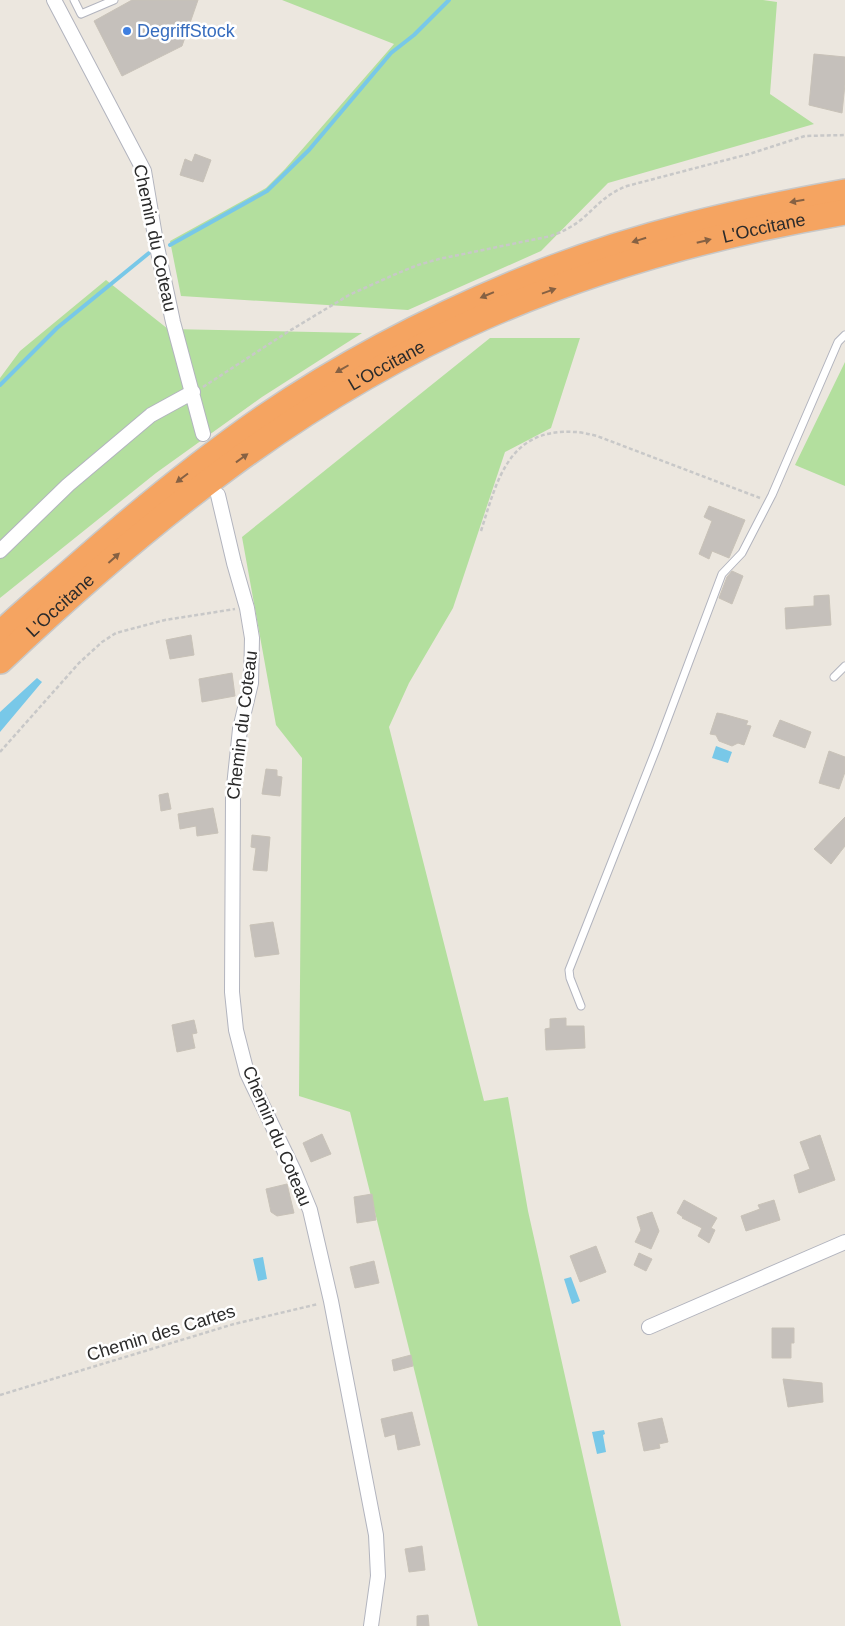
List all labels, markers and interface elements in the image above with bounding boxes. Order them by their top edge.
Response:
place label: DegriffStock [137,21,236,41]
marker: DegriffStock [121,25,133,37]
street label: Chemin du Coteau [130,163,180,313]
one-way arrow [789,197,805,205]
street label: L'Occitane [720,209,807,247]
one-way arrow [632,236,647,244]
one-way arrow [697,237,712,245]
one-way arrow [542,286,557,294]
one-way arrow [479,291,494,299]
street label: L'Occitane [345,337,428,395]
one-way arrow [335,365,349,373]
one-way arrow [235,452,248,463]
one-way arrow [175,473,189,483]
one-way arrow [108,552,120,564]
street label: L'Occitane [22,570,98,641]
street label: Chemin du Coteau [223,649,261,801]
street label: Chemin du Coteau [238,1063,316,1209]
street label: Chemin des Cartes [84,1301,238,1365]

